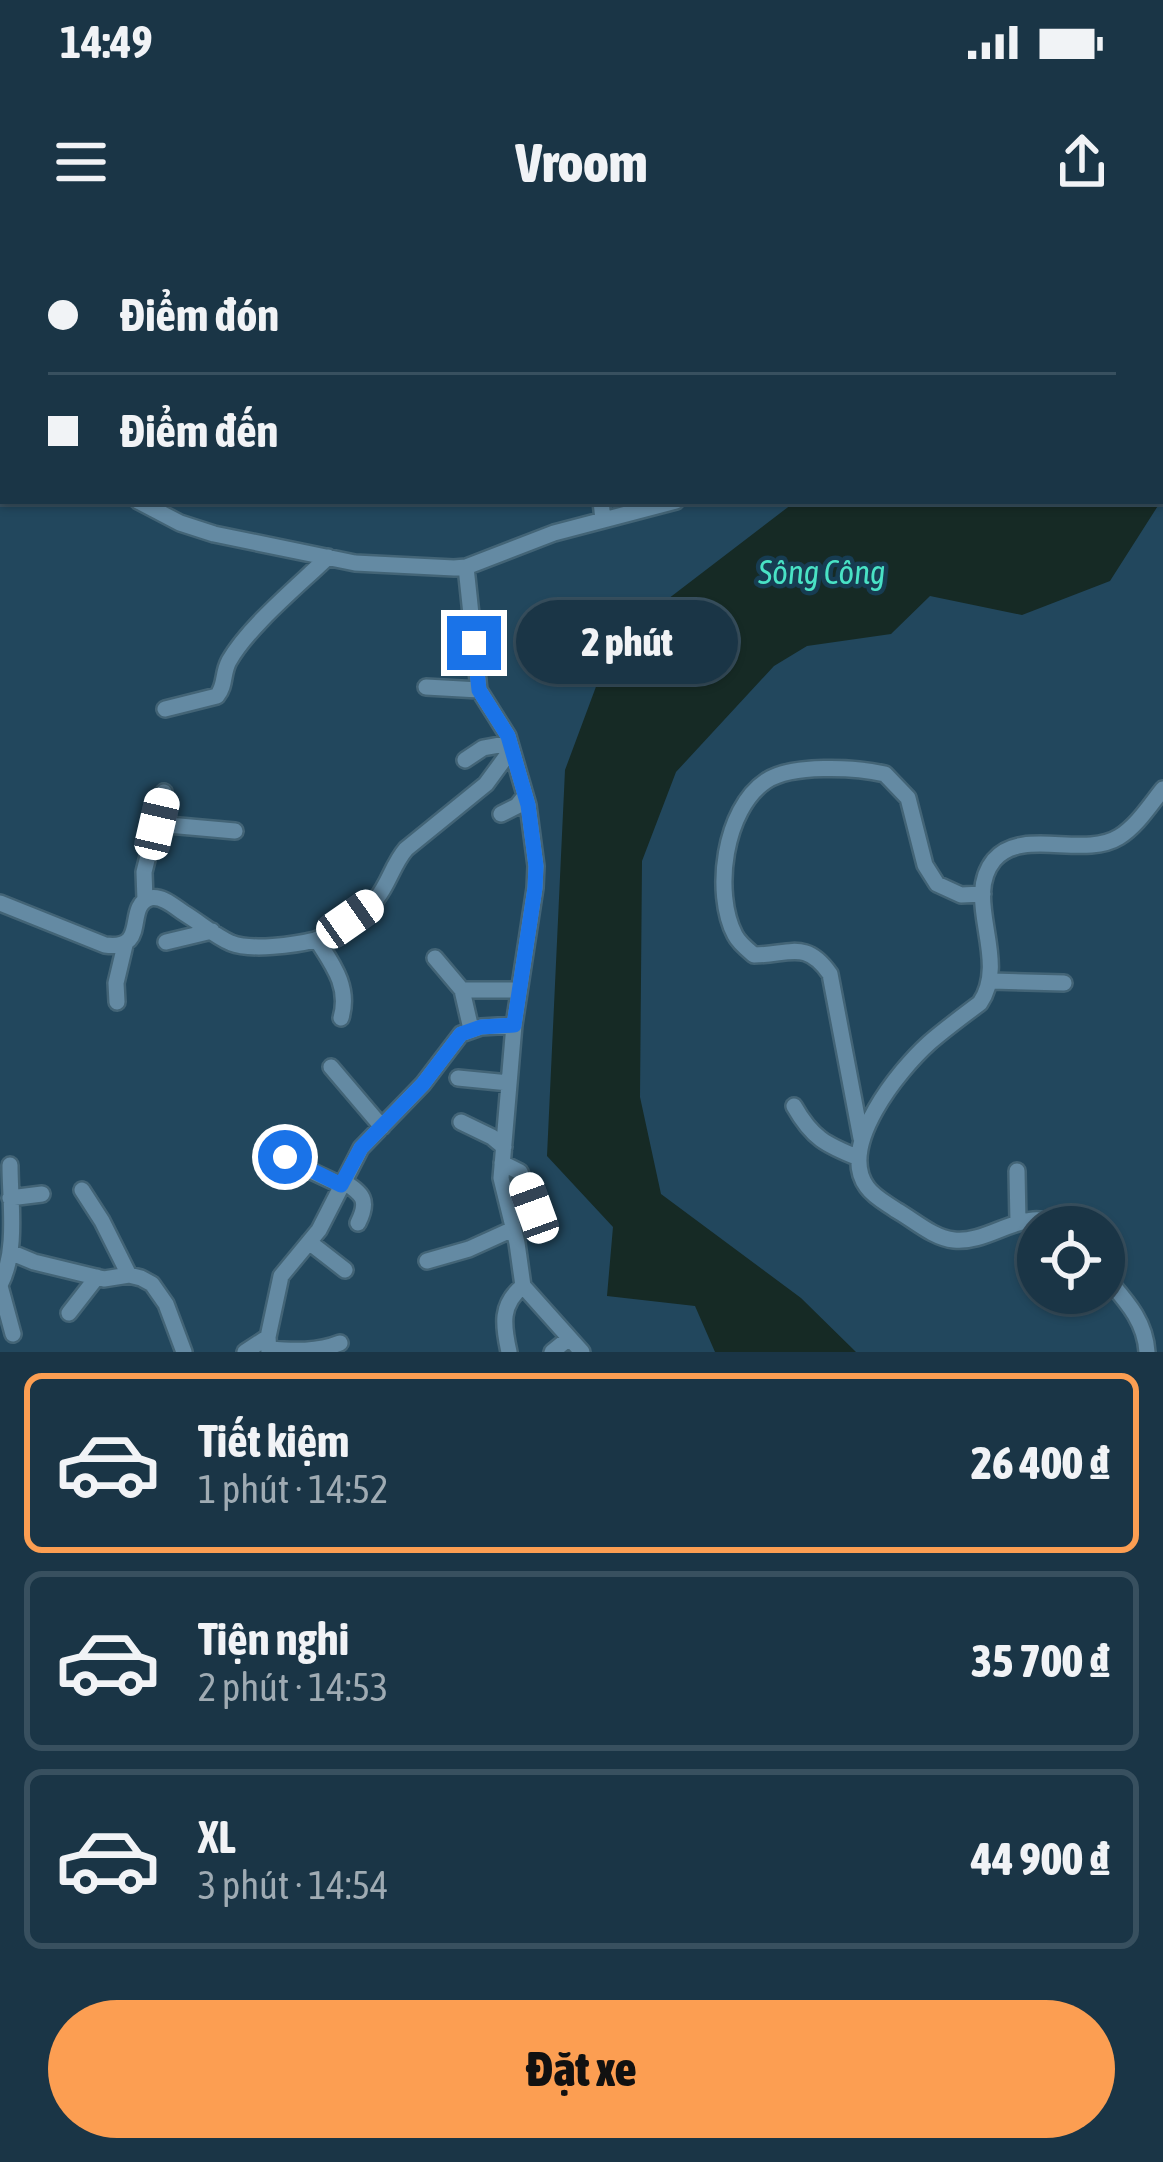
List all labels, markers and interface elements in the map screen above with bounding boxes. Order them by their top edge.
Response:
text: 14:49 [60,16,153,68]
icon: menu [48,129,114,195]
icon: share [1049,129,1115,195]
text: Vroom [515,132,648,193]
text: Điểm đón [120,289,279,341]
text: Điểm đến [120,405,278,457]
water label: Sông Công [757,553,886,591]
callout: 2 phút [516,601,738,685]
route end [447,616,501,670]
text: 2 phút [581,620,673,664]
car [131,785,183,863]
car [310,884,390,954]
route start [258,1130,312,1184]
car [505,1168,563,1248]
map controls [1017,1206,1125,1314]
button: locate [1017,1206,1125,1314]
icon: car [54,1409,162,1517]
text: Tiết kiệm [198,1415,350,1467]
text: 26 400 ₫ [971,1437,1109,1489]
text: 1 phút · 14:52 [198,1467,388,1511]
icon: car [54,1607,162,1715]
text: Tiện nghi [198,1613,349,1665]
text: 35 700 ₫ [971,1635,1109,1687]
text: 2 phút · 14:53 [198,1665,388,1709]
icon: car [54,1805,162,1913]
text: XL [198,1811,236,1863]
text: 44 900 ₫ [971,1833,1109,1885]
text: 3 phút · 14:54 [198,1863,388,1907]
button: Đặt xe [48,2000,1115,2138]

